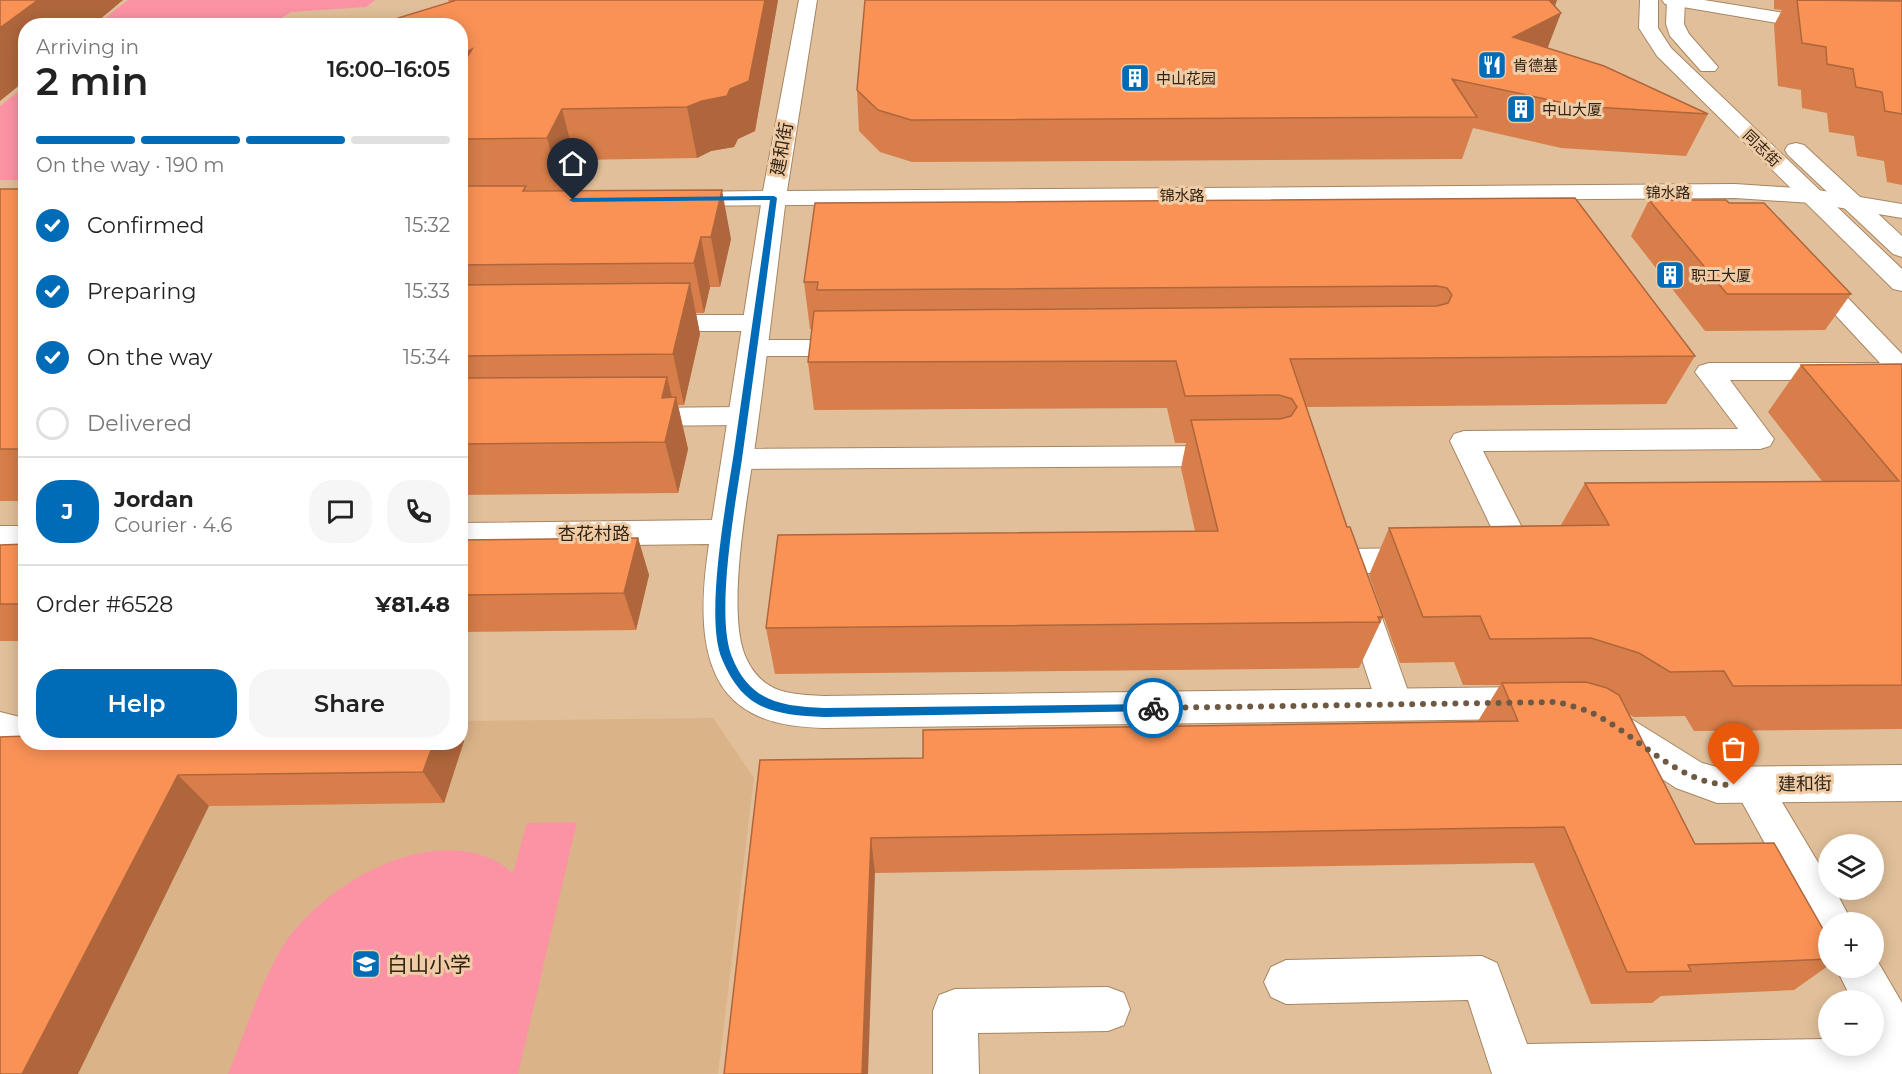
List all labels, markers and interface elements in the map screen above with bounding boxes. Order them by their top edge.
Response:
text: Arriving in [36,35,139,59]
restaurant icon: 肯德基 [1476,49,1508,81]
text: 16:00–16:05 [327,56,450,83]
place label: 肯德基 [1513,56,1558,75]
text: 2 min [36,57,149,105]
building icon: 中山花园 [1119,62,1151,94]
place label: 中山花园 [1156,69,1216,88]
building icon: 中山大厦 [1505,93,1537,125]
place label: 中山大厦 [1542,100,1602,119]
street label: 建和街 [766,121,798,177]
street label: 同志街 [1739,126,1785,170]
pin [547,138,598,200]
icon: home [556,147,589,180]
text: On the way · 190 m [36,153,225,177]
street label: 锦水路 [1645,183,1691,202]
street label: 锦水路 [1159,186,1205,205]
icon: check [36,209,69,242]
text: Confirmed [87,212,204,239]
text: 15:32 [405,213,450,237]
building icon: 职工大厦 [1654,259,1686,291]
place label: 职工大厦 [1691,266,1751,285]
icon: check [36,275,69,308]
text: Preparing [87,278,196,305]
text: 15:33 [405,279,450,303]
icon: check [36,341,69,374]
text: On the way [87,344,212,371]
text: 15:34 [403,345,450,369]
text: Delivered [87,410,192,437]
button: chat [309,480,372,543]
button: phone [387,480,450,543]
text: Jordan [114,486,194,513]
text: J [62,498,73,525]
text: Courier · 4.6 [114,513,232,537]
street label: 杏花村路 [558,523,630,545]
text: Order #6528 [36,591,173,618]
text: ¥81.48 [375,591,450,618]
button: Help [36,669,237,738]
button: Share [249,669,450,738]
courier [1123,678,1183,738]
icon: bike [1137,692,1170,725]
pin [1708,723,1759,785]
icon: bag [1717,732,1750,765]
street label: 建和街 [1778,773,1832,795]
map controls [1818,834,1884,1056]
button: layers [1818,834,1884,900]
button: + [1818,912,1884,978]
school or university icon: 白山小学 [350,948,382,980]
place label: 白山小学 [387,952,471,977]
button: − [1818,990,1884,1056]

